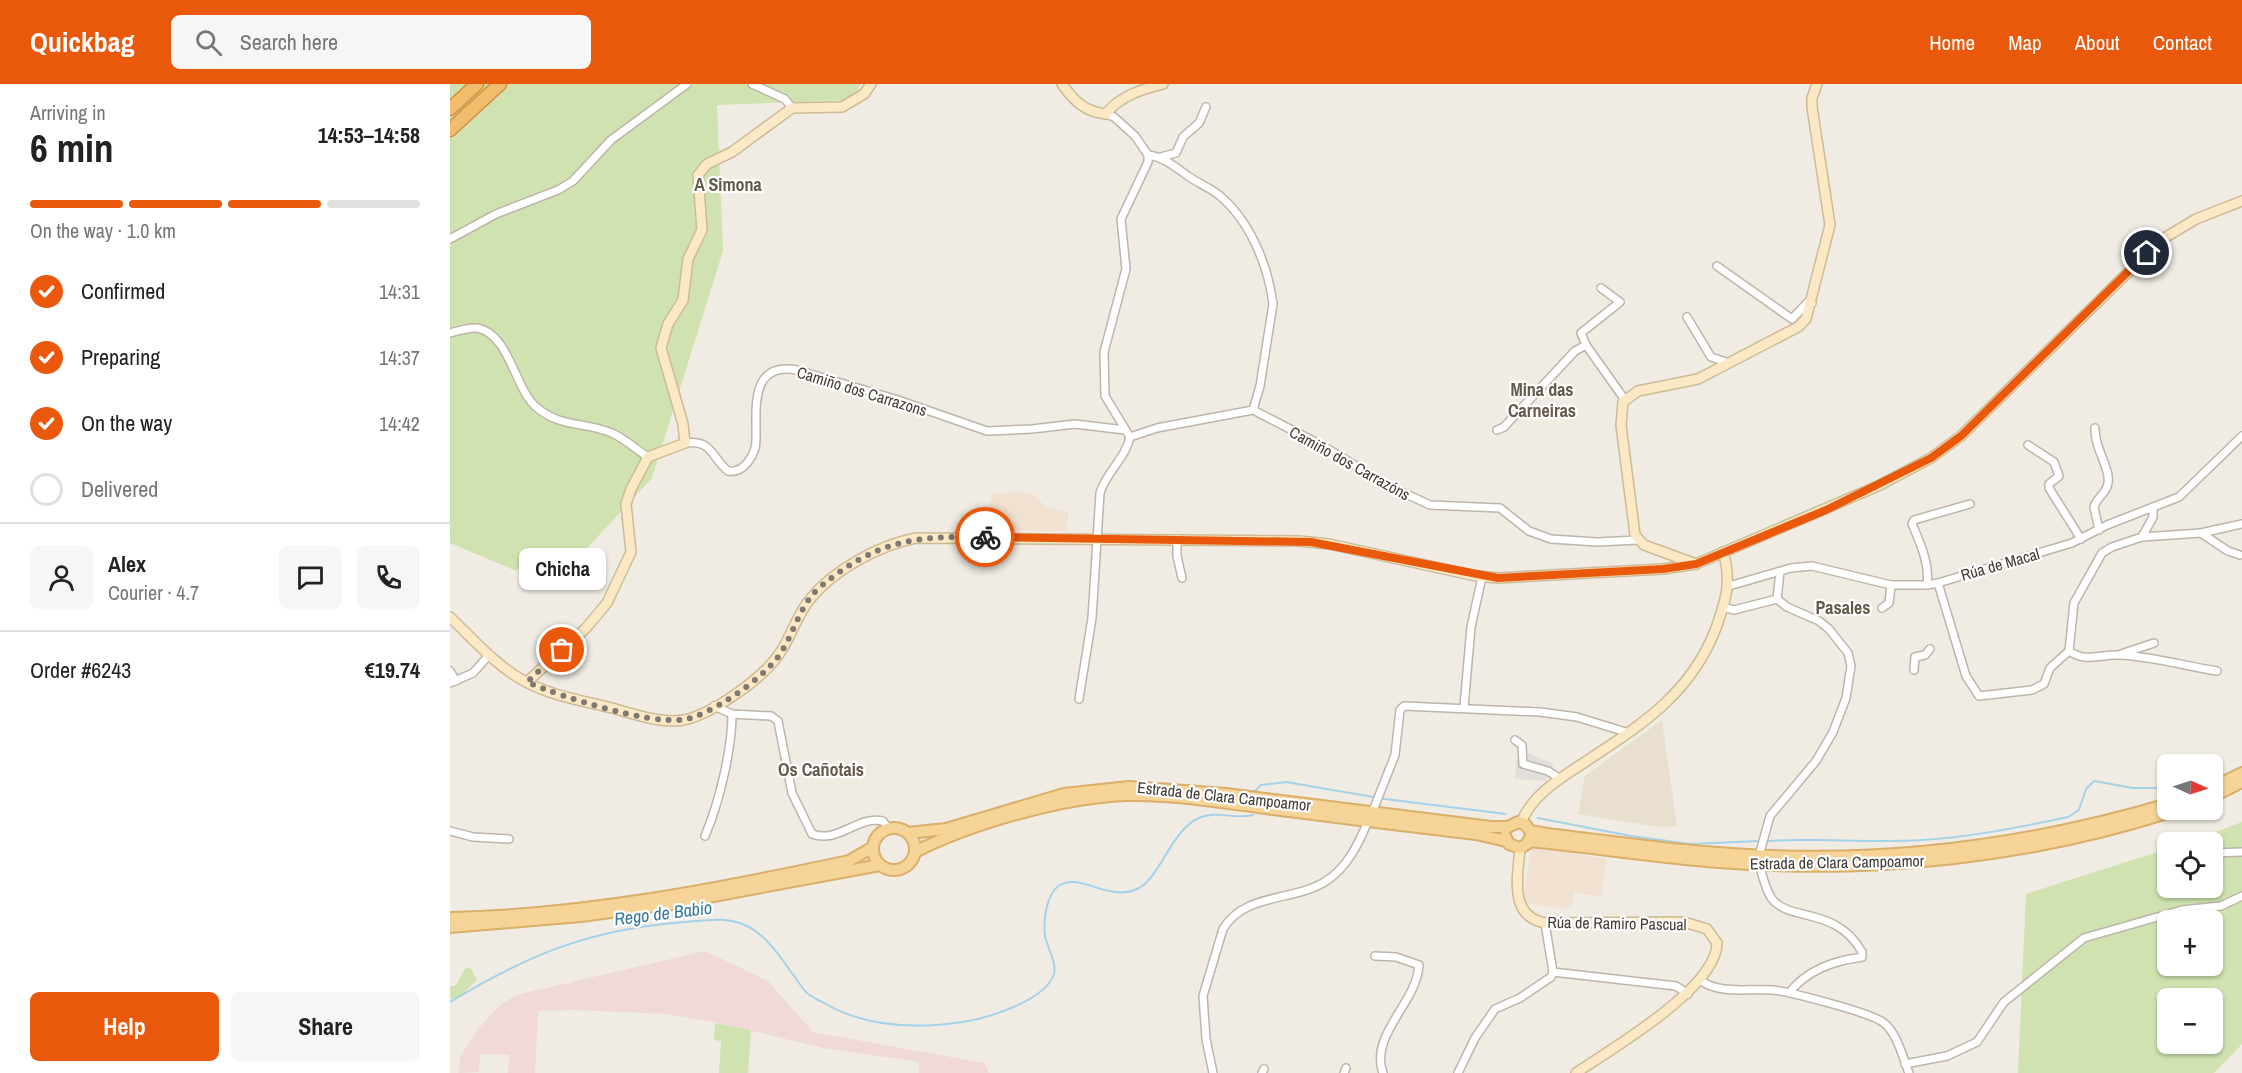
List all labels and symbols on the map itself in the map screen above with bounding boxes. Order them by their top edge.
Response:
district label: A Simona [694,172,763,197]
pin [2121,227,2172,278]
street label: Camiño dos Carrazons [794,361,930,421]
district label: Mina das Carneiras [1508,377,1576,423]
street label: Camiño dos Carrazóns [1286,421,1414,505]
courier [955,507,1015,567]
street label: Rúa de Macal [1958,542,2042,586]
callout: Chicha [518,548,606,590]
district label: Pasales [1816,595,1871,620]
pin [536,624,587,675]
north arrow [2157,754,2223,820]
district label: Os Cañotais [778,757,864,782]
street label: Estrada de Clara Campoamor [1136,776,1312,816]
street label: Estrada de Clara Campoamor [1750,849,1925,875]
water label: Rego de Babio [613,895,713,931]
street label: Rúa de Ramiro Pascual [1547,911,1687,935]

